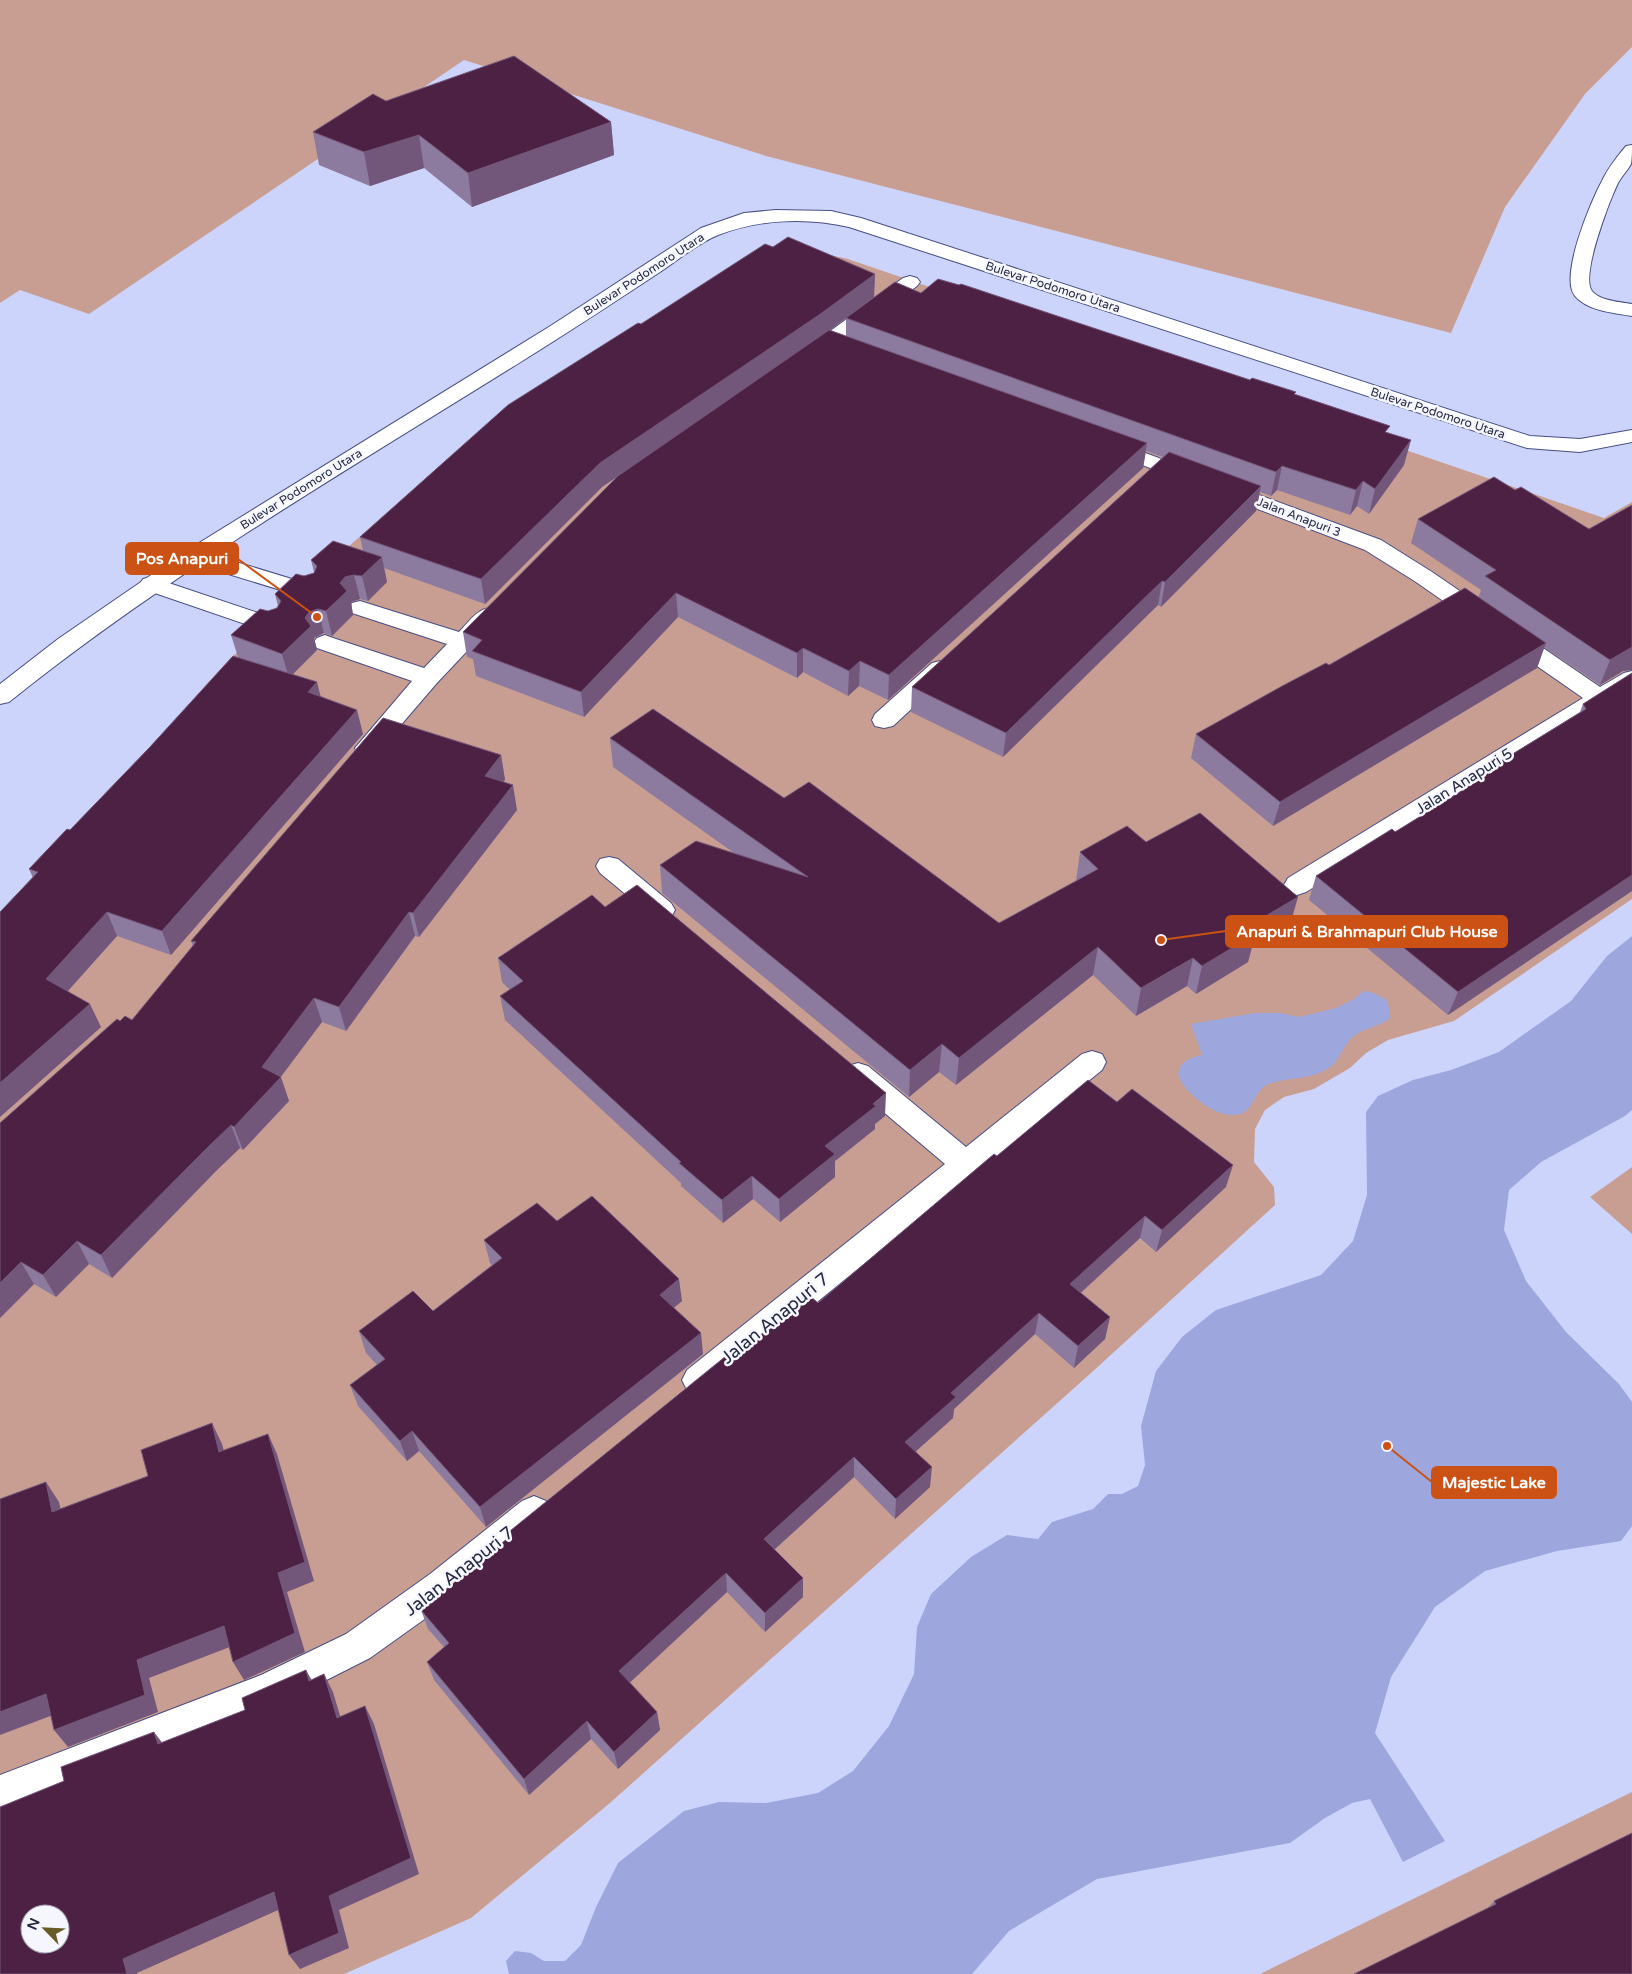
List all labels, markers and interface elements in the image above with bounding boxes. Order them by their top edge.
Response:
street label: Bulevar Podomoro Utara [581,230,707,318]
street label: Bulevar Podomoro Utara [984,259,1122,315]
street label: Bulevar Podomoro Utara [1369,385,1507,441]
street label: Bulevar Podomoro Utara [238,446,364,532]
street label: Jalan Anapuri 3 [1255,495,1343,539]
callout: Pos Anapuri [126,543,238,574]
text: Pos Anapuri [136,549,228,569]
street label: Jalan Anapuri 5 [1412,744,1516,818]
callout: Anapuri & Brahmapuri Club House [1226,916,1507,947]
text: Anapuri & Brahmapuri Club House [1236,922,1498,942]
street label: Jalan Anapuri 7 [716,1268,834,1368]
callout: Majestic Lake [1432,1467,1556,1498]
text: Majestic Lake [1442,1473,1546,1493]
street label: Jalan Anapuri 7 [400,1521,518,1621]
north arrow [20,1904,70,1954]
text: N [24,1915,44,1933]

